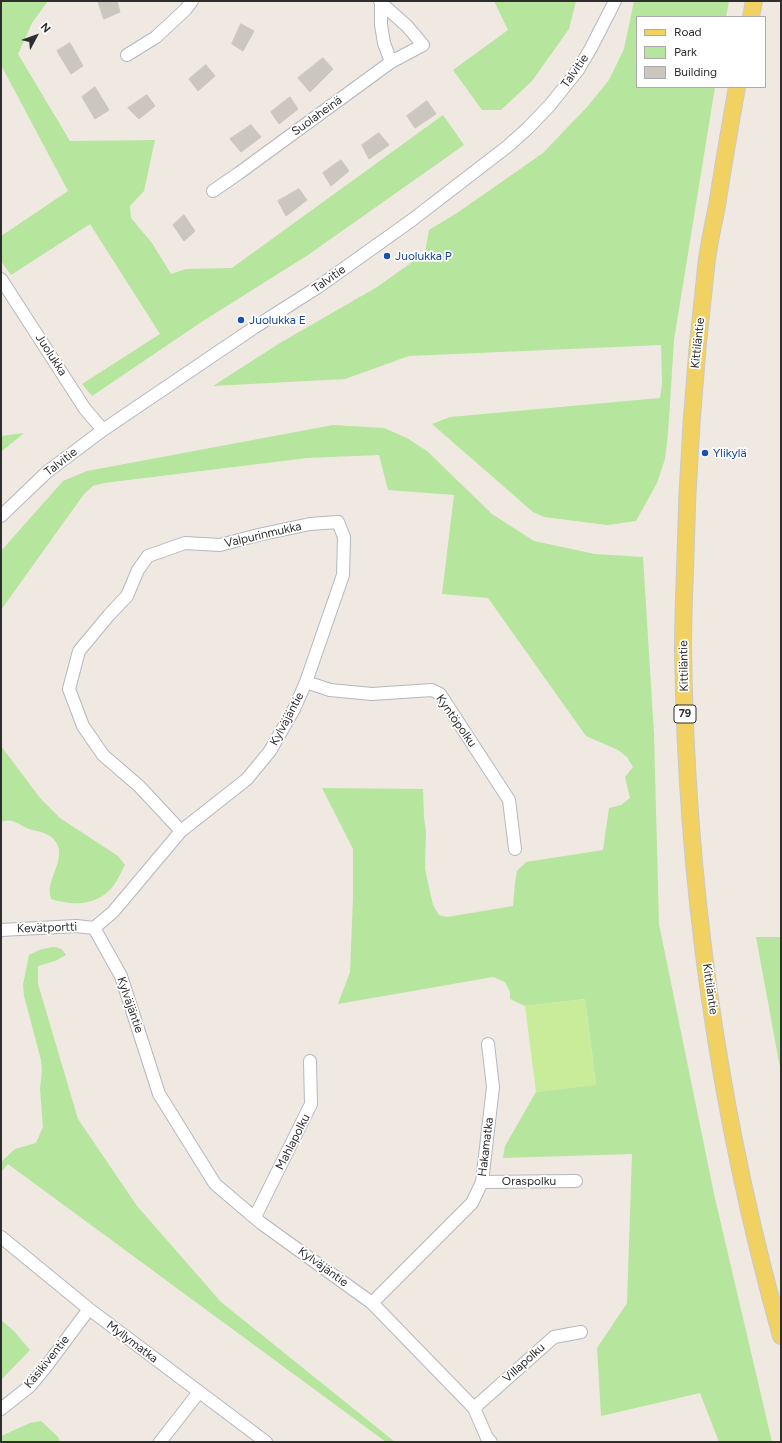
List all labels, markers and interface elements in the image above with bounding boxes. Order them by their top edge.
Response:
north arrow [16,16,56,56]
legend [636,16,766,88]
text: N [38,20,53,35]
text: Road [674,25,702,39]
text: Park [674,45,697,59]
street label: Talvitie [558,51,592,91]
text: Building [674,65,717,79]
street label: Suolaheinä [289,93,345,139]
place label: Juolukka P [395,249,452,263]
marker: Juolukka P [382,251,392,261]
street label: Talvitie [309,262,349,296]
place label: Juolukka E [249,313,306,327]
marker: Juolukka E [236,315,246,325]
street label: Kittiläntie [688,317,708,369]
street label: Juolukka [32,331,70,379]
street label: Talvitie [42,445,80,479]
place label: Ylikylä [713,446,747,460]
marker: Ylikylä [700,448,710,458]
street label: Valpurinmukka [223,519,303,551]
street label: Kittiläntie [676,640,692,692]
street label: Kylväjäntie [267,690,307,748]
street label: Kyntöpolku [433,692,479,750]
road number: 79 [674,705,696,723]
street label: Kevätportti [17,920,77,936]
street label: Kittiläntie [699,963,721,1015]
street label: Kylväjäntie [114,975,146,1035]
street label: Mahlapolku [273,1112,313,1172]
street label: Hakamatka [475,1117,497,1177]
street label: Oraspolku [502,1174,556,1188]
street label: Kylväjäntie [295,1244,351,1290]
street label: Myllymatka [103,1318,161,1366]
street label: Käsikiventie [21,1333,73,1391]
street label: Villapolku [500,1340,548,1386]

